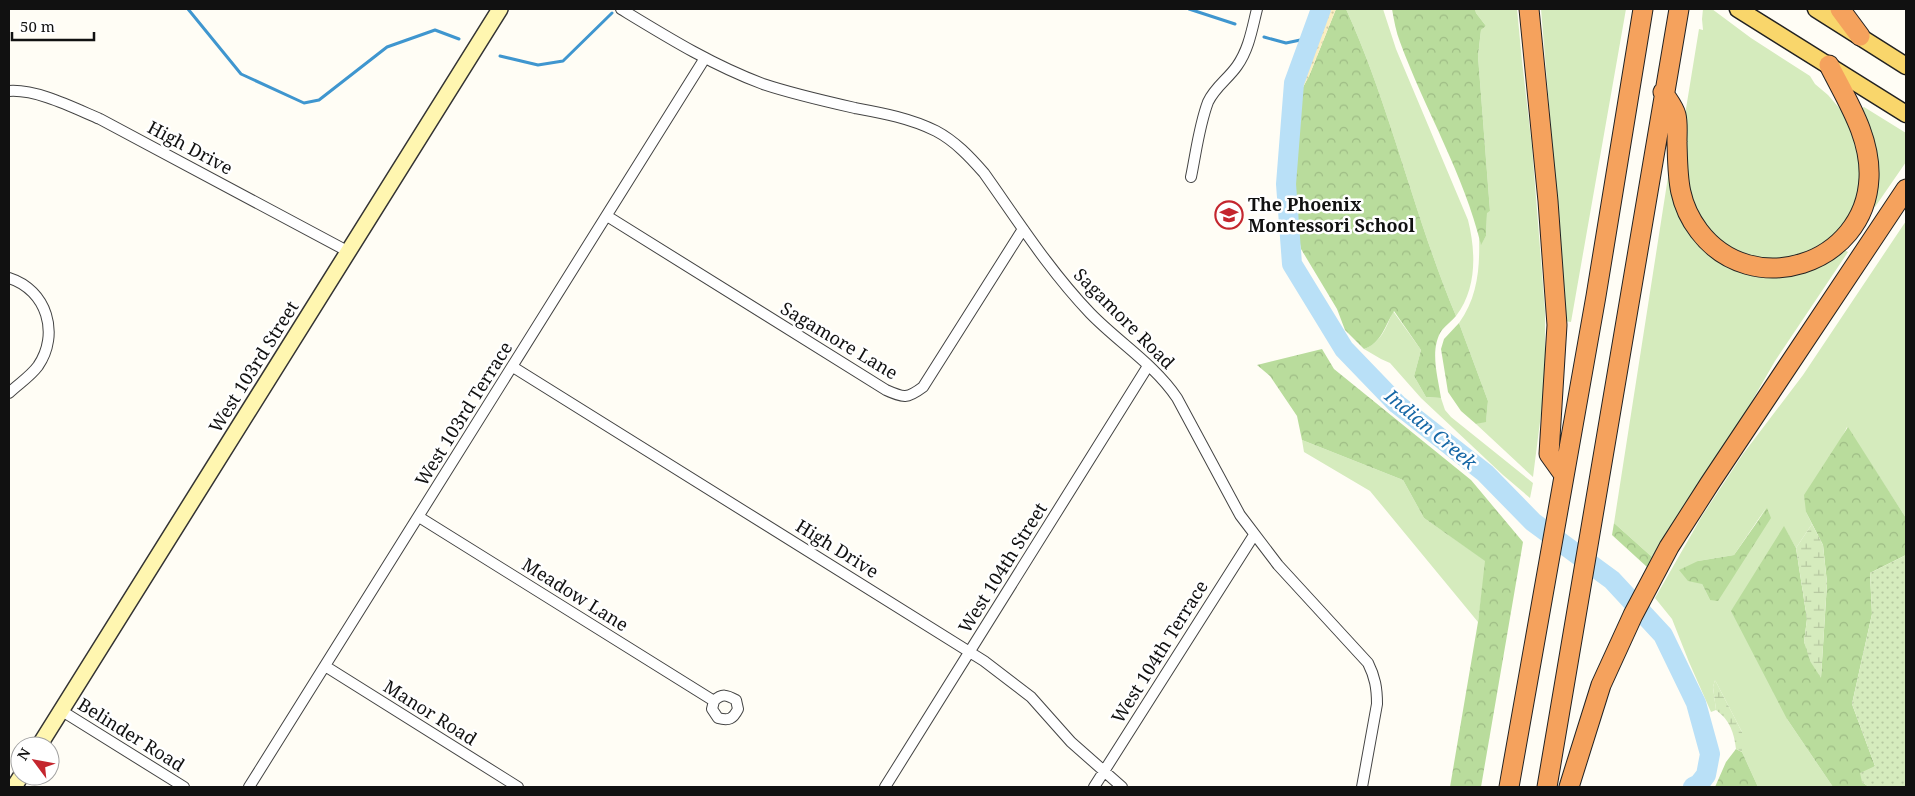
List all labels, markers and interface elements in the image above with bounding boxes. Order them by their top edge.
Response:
scale bar [12,10,95,42]
text: 50 m [20,16,55,36]
street label: High Drive [144,115,237,180]
place label: The Phoenix Montessori School [1248,192,1416,237]
school or university icon: The Phoenix Montessori School [1214,200,1244,230]
street label: Sagamore Road [1069,263,1180,374]
street label: West 103rd Street [203,296,303,437]
street label: Sagamore Lane [777,296,902,385]
street label: West 103rd Terrace [409,337,517,490]
water label: Indian Creek [1379,382,1483,476]
street label: West 104th Street [952,498,1052,637]
street label: High Drive [792,513,883,583]
street label: Meadow Lane [518,552,633,636]
street label: West 104th Terrace [1105,576,1213,727]
street label: Manor Road [379,674,482,750]
street label: Belinder Road [74,692,189,777]
north arrow [10,736,60,786]
text: N [13,744,35,764]

